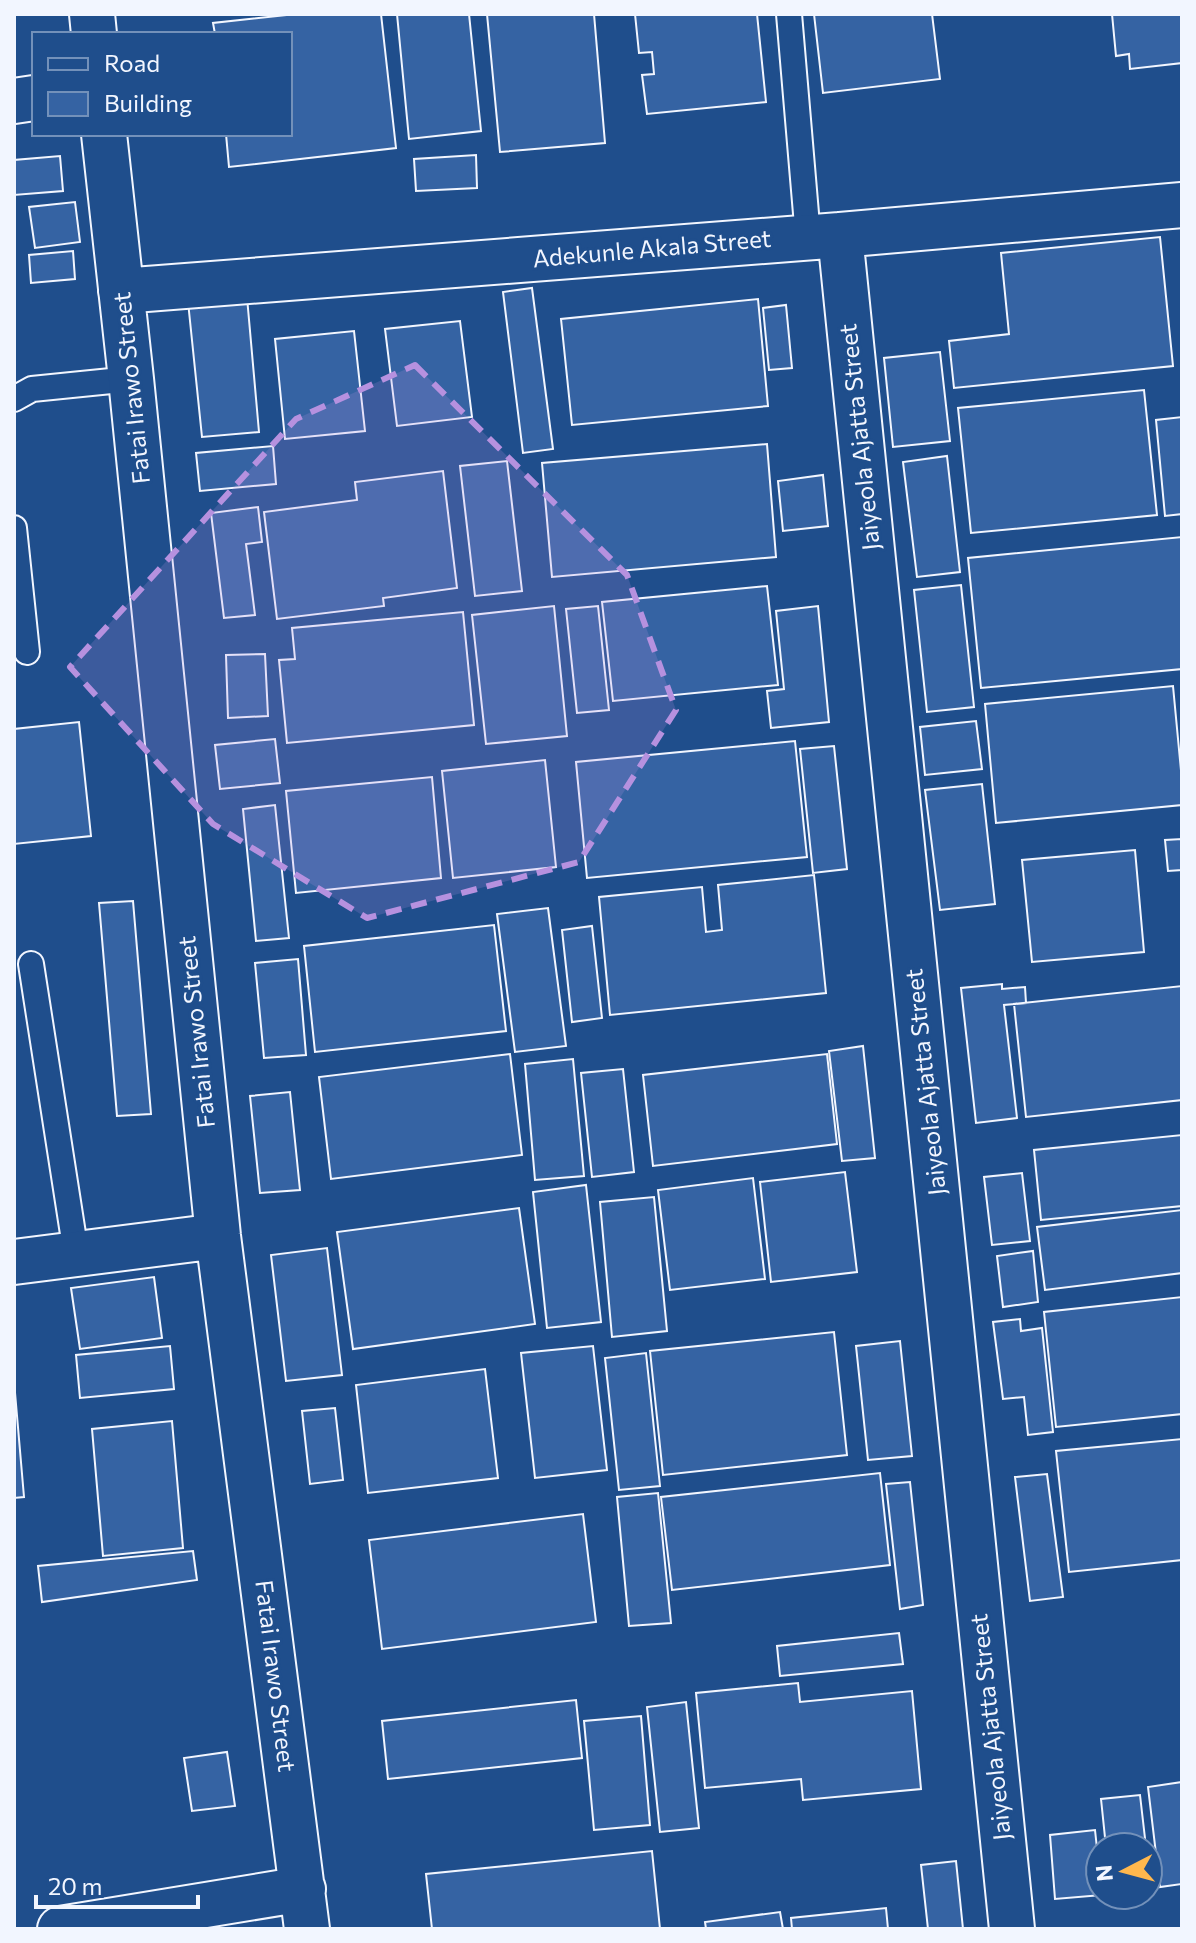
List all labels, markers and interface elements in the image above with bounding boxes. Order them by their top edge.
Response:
legend [32,32,292,136]
text: Road [104,48,160,77]
text: Building [104,88,192,117]
street label: Adekunle Akala Street [531,223,772,272]
street label: Fatai Irawo Street [106,291,155,486]
street label: Jaiyeola Ajatta Street [832,322,885,552]
street label: Fatai Irawo Street [171,935,220,1130]
street label: Jaiyeola Ajatta Street [898,967,951,1197]
street label: Fatai Irawo Street [250,1578,303,1773]
street label: Jaiyeola Ajatta Street [963,1612,1016,1842]
north arrow [1084,1831,1164,1911]
scale bar [36,1859,198,1909]
text: N [1089,1864,1118,1883]
text: 20 m [48,1871,102,1900]

